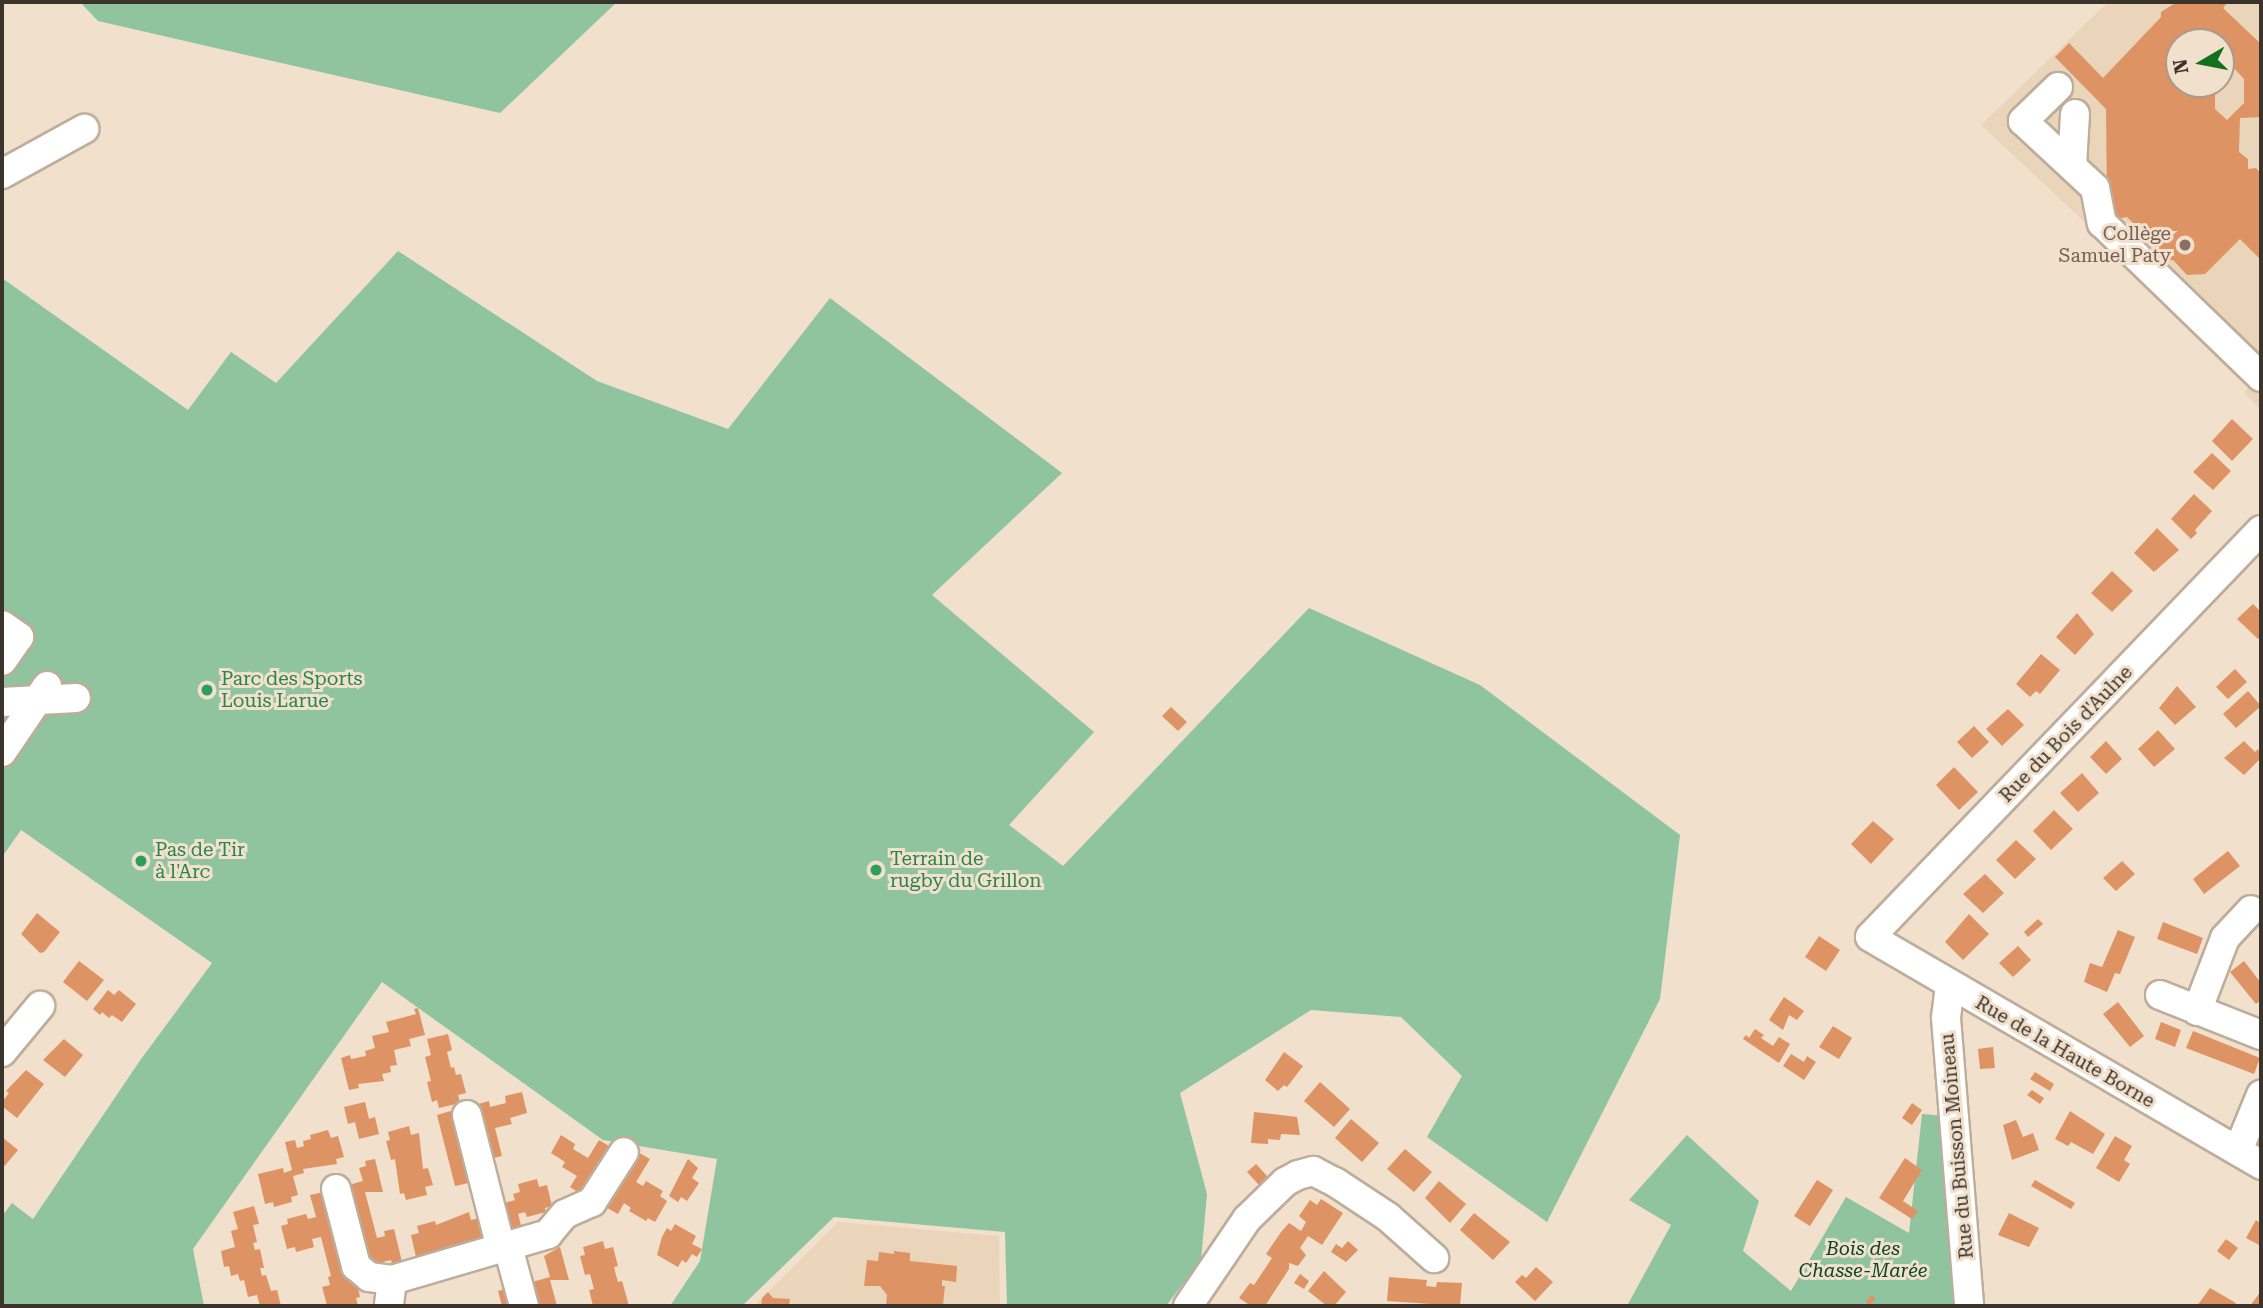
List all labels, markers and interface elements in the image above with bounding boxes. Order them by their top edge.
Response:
north arrow [2165,28,2235,98]
text: N [2168,57,2193,76]
place label: Collège Samuel Paty [2059,223,2171,267]
marker: Collège Samuel Paty [2177,237,2193,253]
street label: Rue du Bois d'Aulne [1995,661,2137,807]
place label: Parc des Sports Louis Larue [221,668,363,712]
marker: Parc des Sports Louis Larue [199,682,215,698]
place label: Pas de Tir à l'Arc [155,839,245,883]
place label: Terrain de rugby du Grillon [890,848,1042,892]
marker: Pas de Tir à l'Arc [133,853,149,869]
marker: Terrain de rugby du Grillon [868,862,884,878]
street label: Rue de la Haute Borne [1971,991,2159,1113]
street label: Rue du Buisson Moineau [1936,1032,1978,1260]
park label: Bois des Chasse-Marée [1799,1238,1927,1282]

